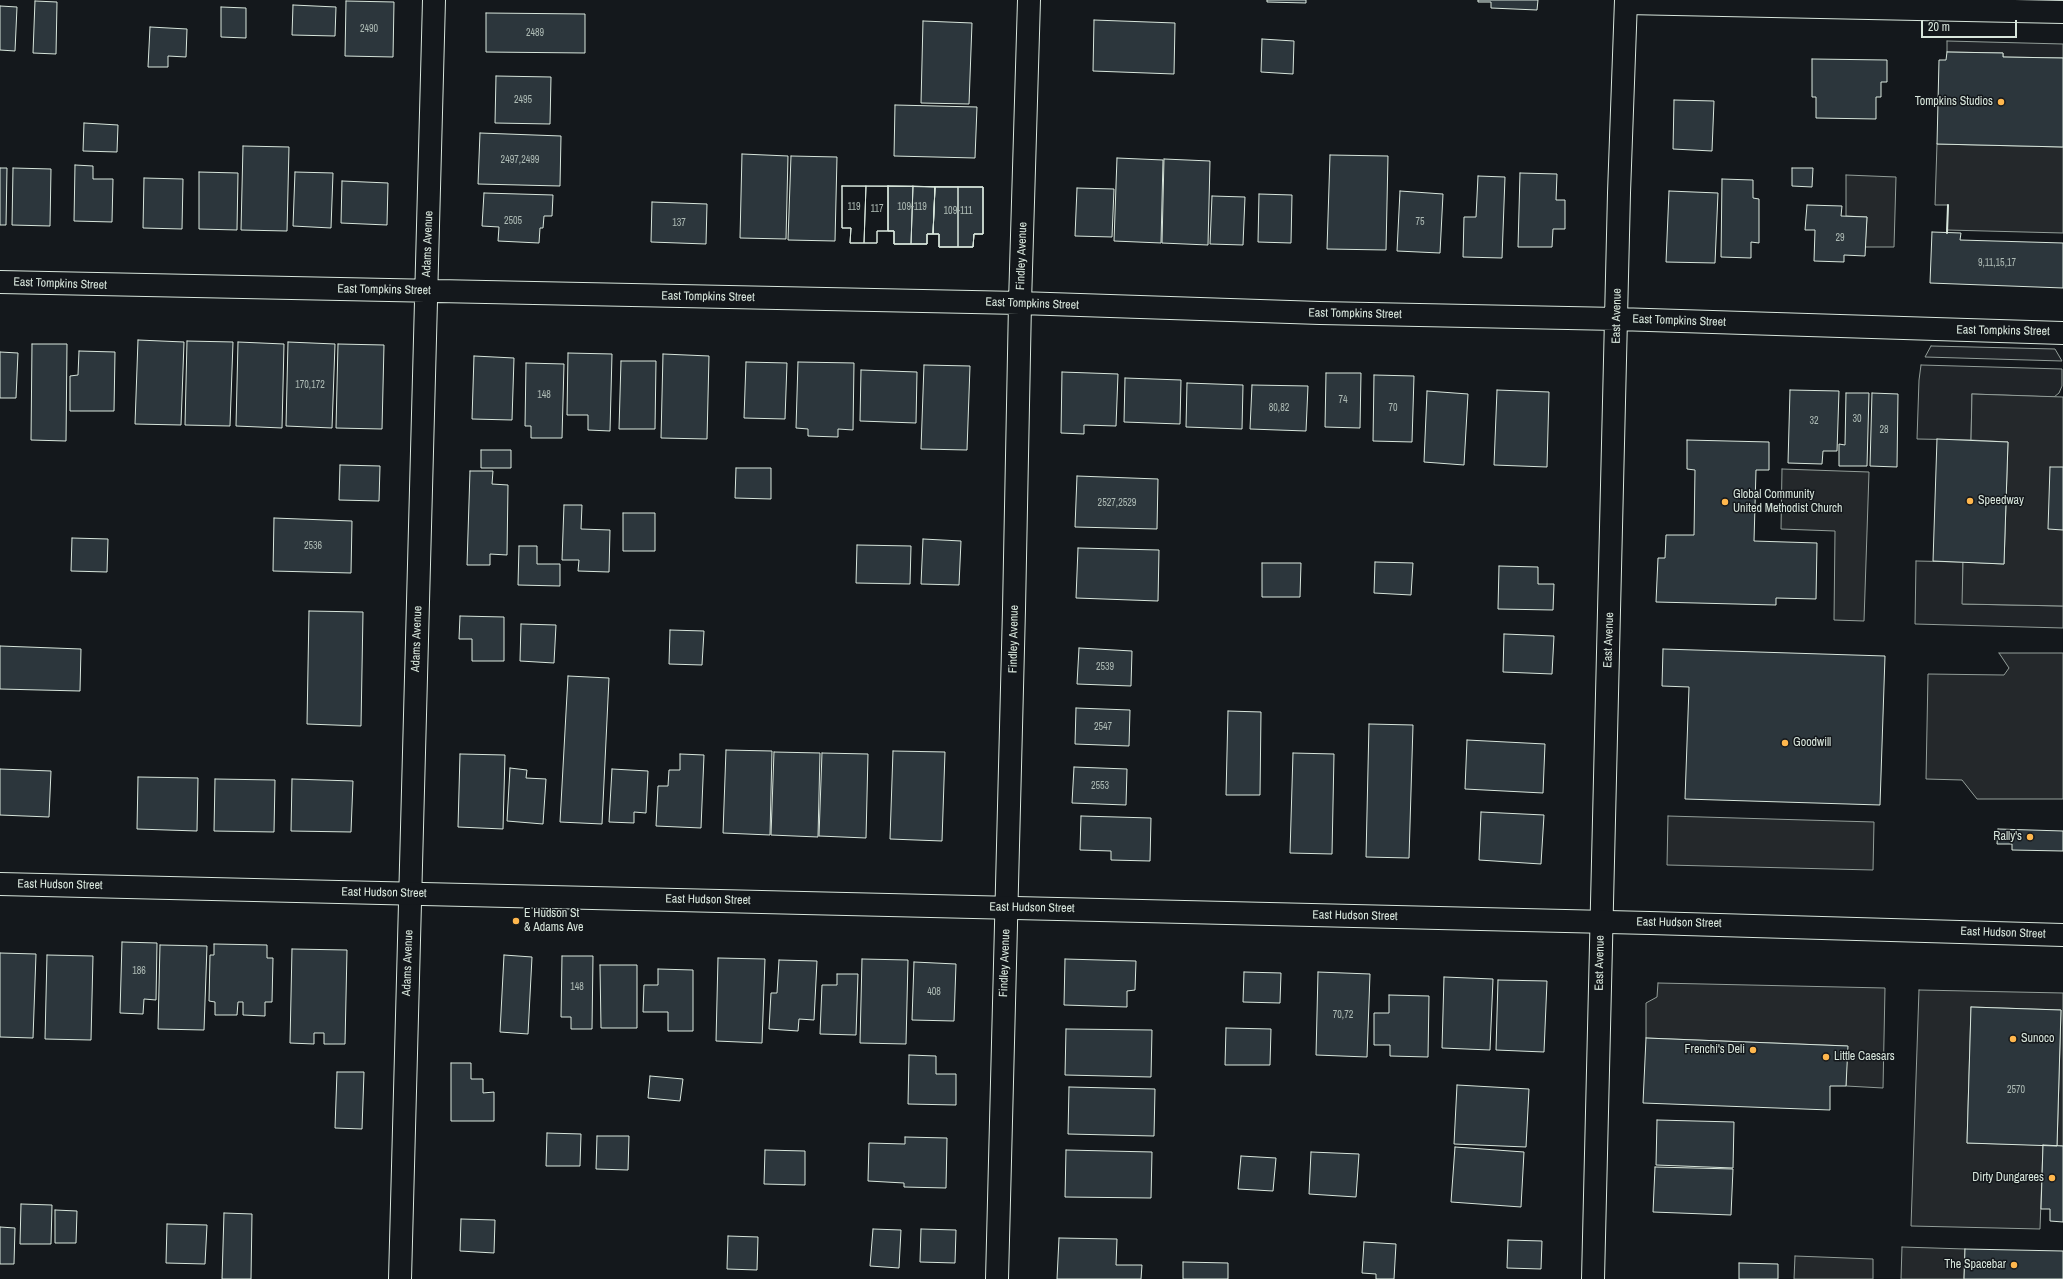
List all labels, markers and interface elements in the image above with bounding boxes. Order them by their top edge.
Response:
scale bar [1923,12,2019,38]
text: 20 m [1928,19,1950,35]
house number: 2490 [360,23,378,35]
house number: 2489 [526,27,544,39]
house number: 2495 [514,94,532,106]
place label: Tompkins Studios [1915,95,1993,109]
marker: Tompkins Studios [1996,97,2006,107]
house number: 2497,2499 [501,154,539,166]
house number: 119 [847,201,861,213]
house number: 109-119 [897,201,927,213]
house number: 117 [870,203,884,215]
house number: 109-111 [944,205,972,217]
street label: Adams Avenue [420,210,436,278]
house number: 2505 [504,215,522,227]
house number: 75 [1415,216,1425,228]
house number: 137 [672,217,686,229]
street label: Findley Avenue [1014,222,1030,290]
house number: 29 [1835,232,1845,244]
house number: 9,11,15,17 [1978,257,2016,269]
street label: East Tompkins Street [13,275,107,293]
street label: East Tompkins Street [337,282,431,298]
street label: East Avenue [1609,288,1625,344]
street label: East Tompkins Street [661,289,755,305]
street label: East Tompkins Street [985,295,1079,313]
street label: East Tompkins Street [1308,306,1402,322]
street label: East Tompkins Street [1632,312,1726,330]
street label: East Tompkins Street [1956,323,2050,339]
house number: 170,172 [295,379,325,391]
house number: 148 [537,389,551,401]
house number: 74 [1338,394,1348,406]
house number: 80,82 [1269,402,1289,414]
house number: 70 [1388,402,1398,414]
house number: 30 [1852,413,1862,425]
house number: 32 [1809,415,1819,427]
house number: 28 [1879,424,1889,436]
place label: Global Community United Methodist Church [1733,488,1842,516]
place label: Speedway [1978,494,2024,508]
marker: Speedway [1965,496,1975,506]
house number: 2527,2529 [1098,497,1136,509]
marker: Global Community United Methodist Church [1720,497,1730,507]
house number: 2536 [304,540,322,552]
street label: Adams Avenue [409,605,425,673]
street label: Findley Avenue [1006,605,1022,673]
street label: East Avenue [1601,612,1617,668]
house number: 2539 [1096,661,1114,673]
house number: 2547 [1094,721,1112,733]
place label: Goodwill [1793,736,1831,750]
marker: Goodwill [1780,738,1790,748]
house number: 2553 [1091,780,1109,792]
place label: Rally's [1993,830,2022,844]
marker: Rally's [2025,832,2035,842]
street label: East Hudson Street [17,877,103,893]
street label: East Hudson Street [341,885,427,901]
street label: East Hudson Street [665,892,751,908]
street label: East Hudson Street [989,900,1075,916]
place label: E Hudson St & Adams Ave [524,907,583,935]
street label: East Hudson Street [1312,908,1398,924]
street label: East Hudson Street [1636,915,1722,931]
marker: E Hudson St & Adams Ave [511,916,521,926]
street label: East Hudson Street [1960,924,2046,942]
street label: Adams Avenue [400,929,416,997]
street label: Findley Avenue [997,929,1013,997]
street label: East Avenue [1592,935,1608,991]
house number: 186 [132,965,146,977]
house number: 148 [570,981,584,993]
house number: 408 [927,986,941,998]
house number: 70,72 [1333,1009,1353,1021]
place label: Sunoco [2021,1032,2054,1046]
marker: Sunoco [2008,1034,2018,1044]
place label: Frenchi's Deli [1685,1043,1745,1057]
marker: Frenchi's Deli [1748,1045,1758,1055]
place label: Little Caesars [1834,1050,1895,1064]
marker: Little Caesars [1821,1052,1831,1062]
house number: 2570 [2007,1084,2025,1096]
place label: Dirty Dungarees [1972,1171,2044,1185]
marker: Dirty Dungarees [2047,1173,2057,1183]
place label: The Spacebar [1944,1258,2006,1272]
marker: The Spacebar [2009,1260,2019,1270]

